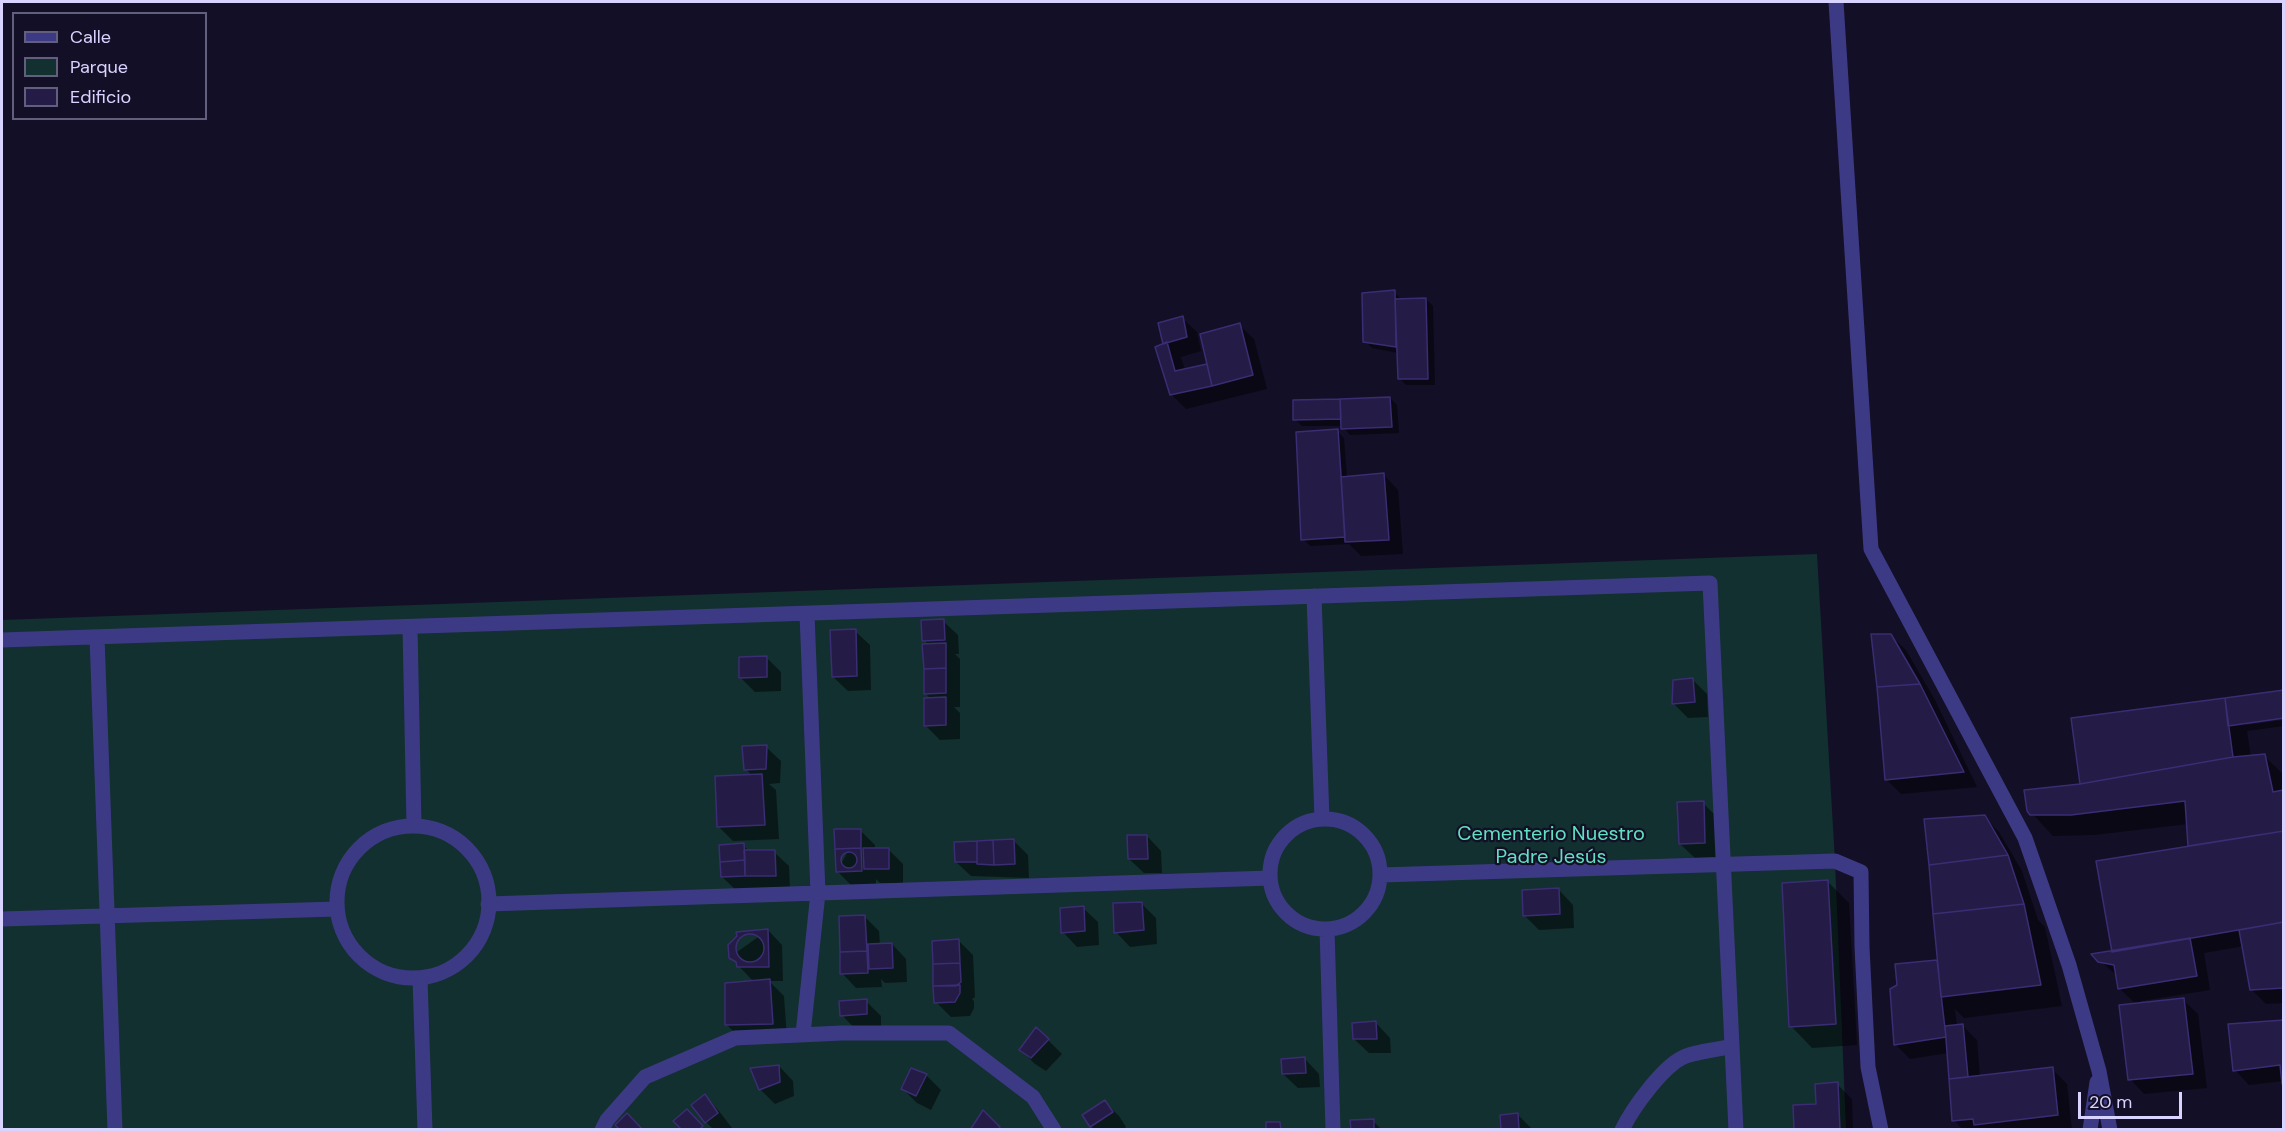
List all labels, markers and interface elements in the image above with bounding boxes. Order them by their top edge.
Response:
legend [12,12,207,120]
text: Calle [70,25,111,49]
text: Parque [70,55,128,79]
text: Edificio [70,85,131,109]
park label: Cementerio Nuestro Padre Jesús [1457,823,1645,870]
scale bar [2081,1080,2184,1118]
text: 20 m [2089,1090,2132,1114]

